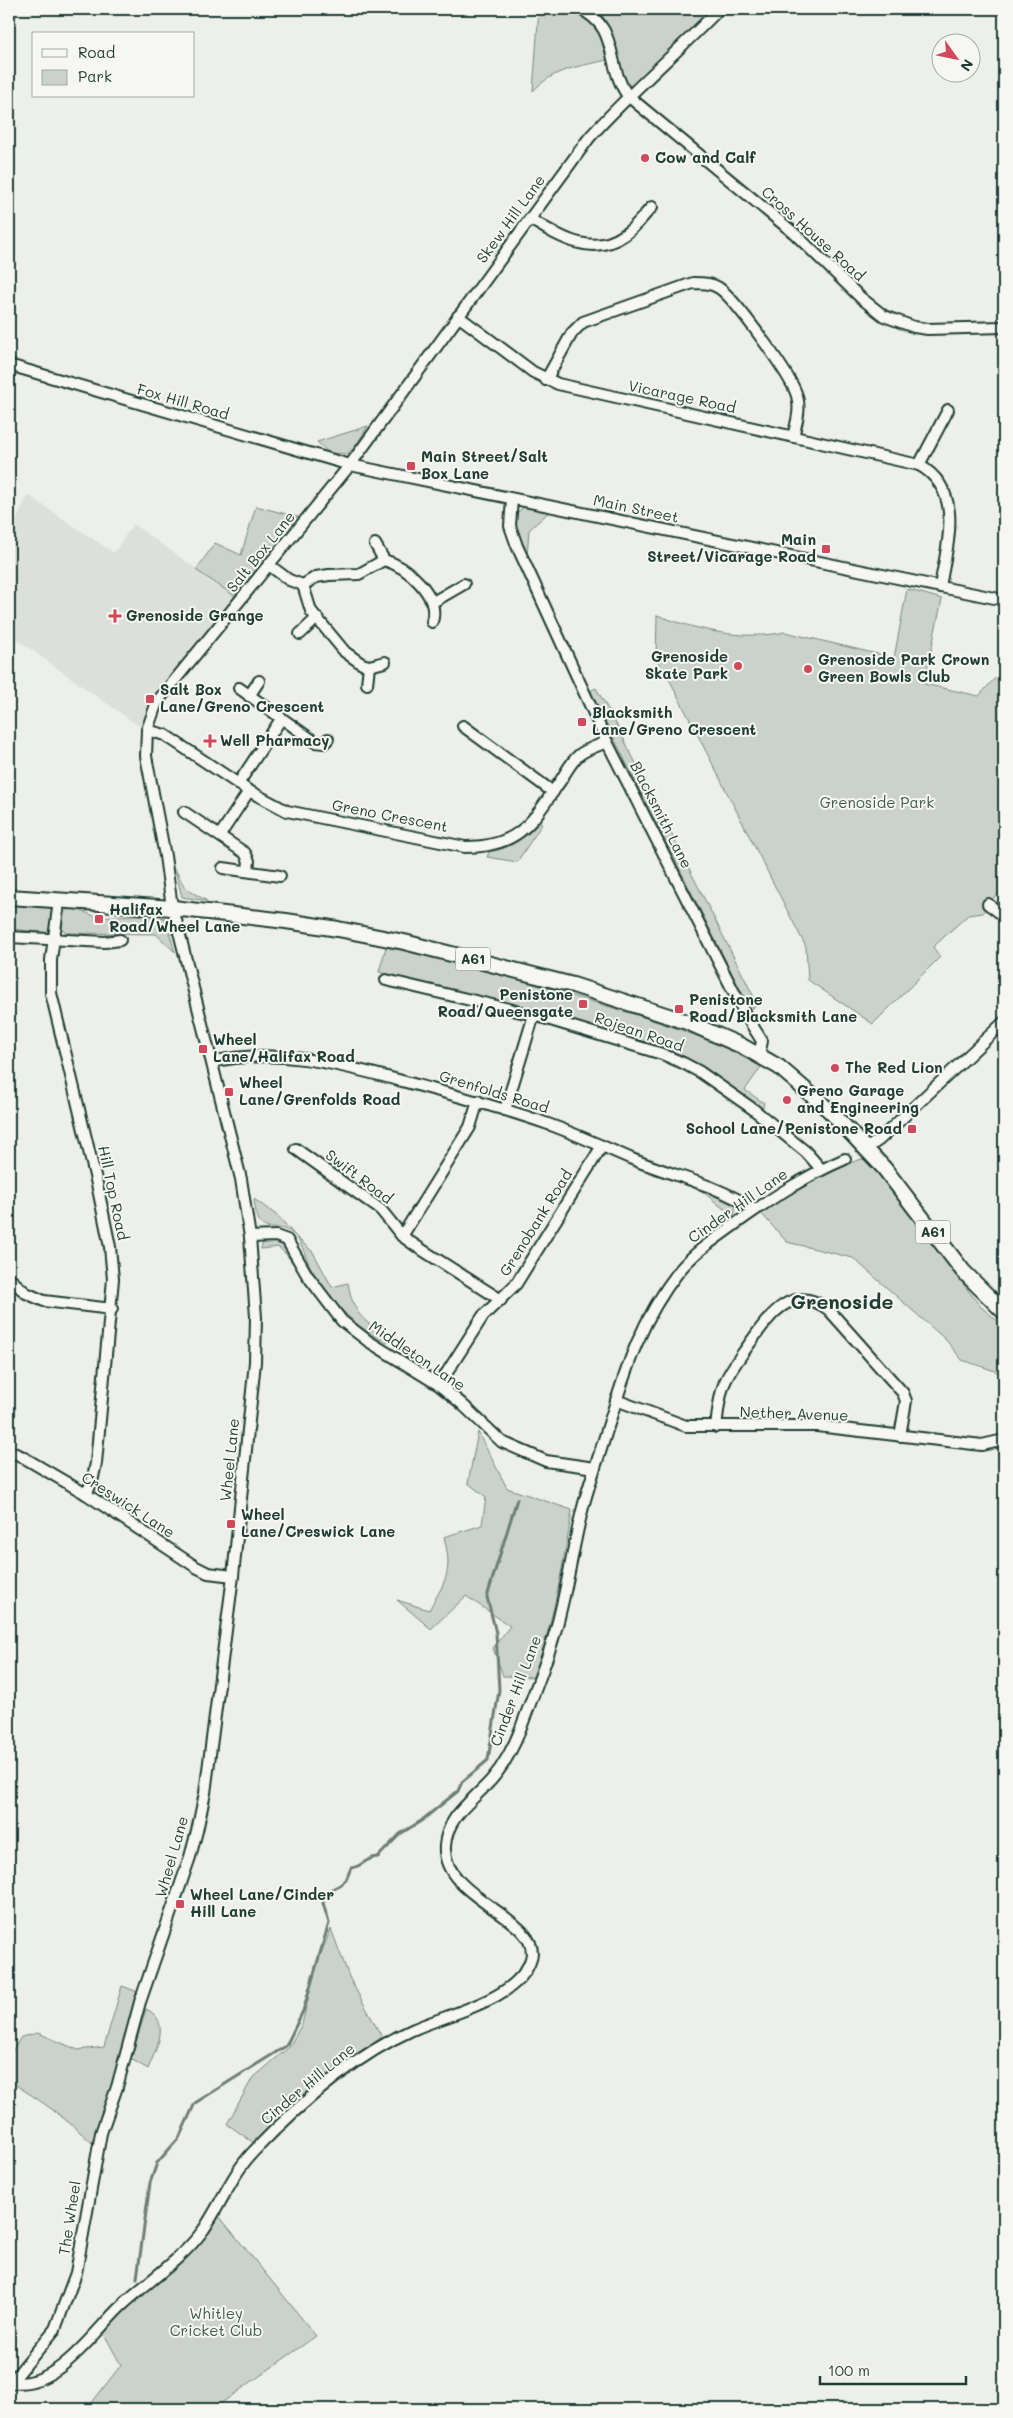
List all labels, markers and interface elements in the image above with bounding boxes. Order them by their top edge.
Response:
legend [32,32,195,98]
north arrow [930,32,980,82]
text: Road [78,42,115,62]
text: N [956,56,978,75]
text: Park [78,66,112,86]
place label: Cow and Calf [655,147,756,167]
marker: Cow and Calf [639,152,651,164]
street label: Skew Hill Lane [471,170,549,267]
street label: Cross House Road [758,181,870,285]
street label: Vicarage Road [627,375,738,417]
street label: Fox Hill Road [135,378,232,424]
place label: Main Street/Salt Box Lane [421,446,548,483]
marker: Main Street/Salt Box Lane [405,460,417,472]
street label: Main Street [592,489,681,527]
street label: Salt Box Lane [221,507,299,596]
place label: Main Street/Vicarage Road [647,529,817,566]
marker: Main Street/Vicarage Road [820,543,832,555]
place label: Grenoside Grange [126,605,264,625]
marker: Grenoside Grange [108,609,122,623]
place label: Grenoside Skate Park [645,646,728,683]
place label: Grenoside Park Crown Green Bowls Club [818,649,989,686]
marker: Grenoside Skate Park [732,660,744,672]
marker: Grenoside Park Crown Green Bowls Club [802,663,814,675]
place label: Salt Box Lane/Greno Crescent [160,679,325,716]
marker: Salt Box Lane/Greno Crescent [144,693,156,705]
place label: Blacksmith Lane/Greno Crescent [592,702,757,739]
marker: Blacksmith Lane/Greno Crescent [576,716,588,728]
place label: Well Pharmacy [220,730,329,750]
marker: Well Pharmacy [204,735,216,747]
street label: Blacksmith Lane [626,758,698,872]
park label: Grenoside Park [820,792,934,812]
street label: Greno Crescent [330,794,450,836]
place label: Halifax Road/Wheel Lane [109,899,240,936]
marker: Halifax Road/Wheel Lane [93,913,105,925]
road number: A61 [456,948,490,971]
place label: Penistone Road/Queensgate [438,984,573,1021]
place label: Penistone Road/Blacksmith Lane [689,989,857,1026]
marker: Penistone Road/Queensgate [577,998,589,1010]
marker: Penistone Road/Blacksmith Lane [673,1003,685,1015]
street label: Rojean Road [592,1007,686,1056]
place label: Wheel Lane/Halifax Road [213,1029,355,1066]
marker: Wheel Lane/Halifax Road [197,1043,209,1055]
place label: The Red Lion [845,1057,943,1077]
marker: The Red Lion [829,1062,841,1074]
street label: Grenfolds Road [437,1065,552,1117]
place label: Wheel Lane/Grenfolds Road [239,1072,401,1109]
place label: Greno Garage and Engineering [797,1080,919,1117]
marker: Wheel Lane/Grenfolds Road [223,1086,235,1098]
marker: Greno Garage and Engineering [781,1094,793,1106]
place label: School Lane/Penistone Road [686,1118,902,1138]
marker: School Lane/Penistone Road [906,1123,918,1135]
street label: Hill Top Road [94,1144,134,1242]
street label: Swift Road [322,1144,397,1208]
street label: Cinder Hill Lane [684,1163,791,1247]
street label: Grenobank Road [494,1165,576,1280]
road number: A61 [916,1220,950,1244]
district label: Grenoside [791,1288,893,1314]
street label: Middleton Lane [366,1316,470,1395]
street label: Nether Avenue [739,1401,849,1425]
street label: Wheel Lane [215,1417,243,1503]
street label: Creswick Lane [78,1467,179,1542]
place label: Wheel Lane/Creswick Lane [241,1504,395,1541]
marker: Wheel Lane/Creswick Lane [225,1518,237,1530]
street label: Cinder Hill Lane [485,1632,545,1749]
street label: Wheel Lane [150,1814,192,1900]
place label: Wheel Lane/Cinder Hill Lane [190,1884,334,1921]
marker: Wheel Lane/Cinder Hill Lane [174,1898,186,1910]
street label: Cinder Hill Lane [256,2038,359,2129]
street label: The Wheel [53,2179,85,2256]
park label: Whitley Cricket Club [170,2303,262,2340]
scale bar [820,2353,967,2385]
text: 100 m [828,2360,870,2380]

